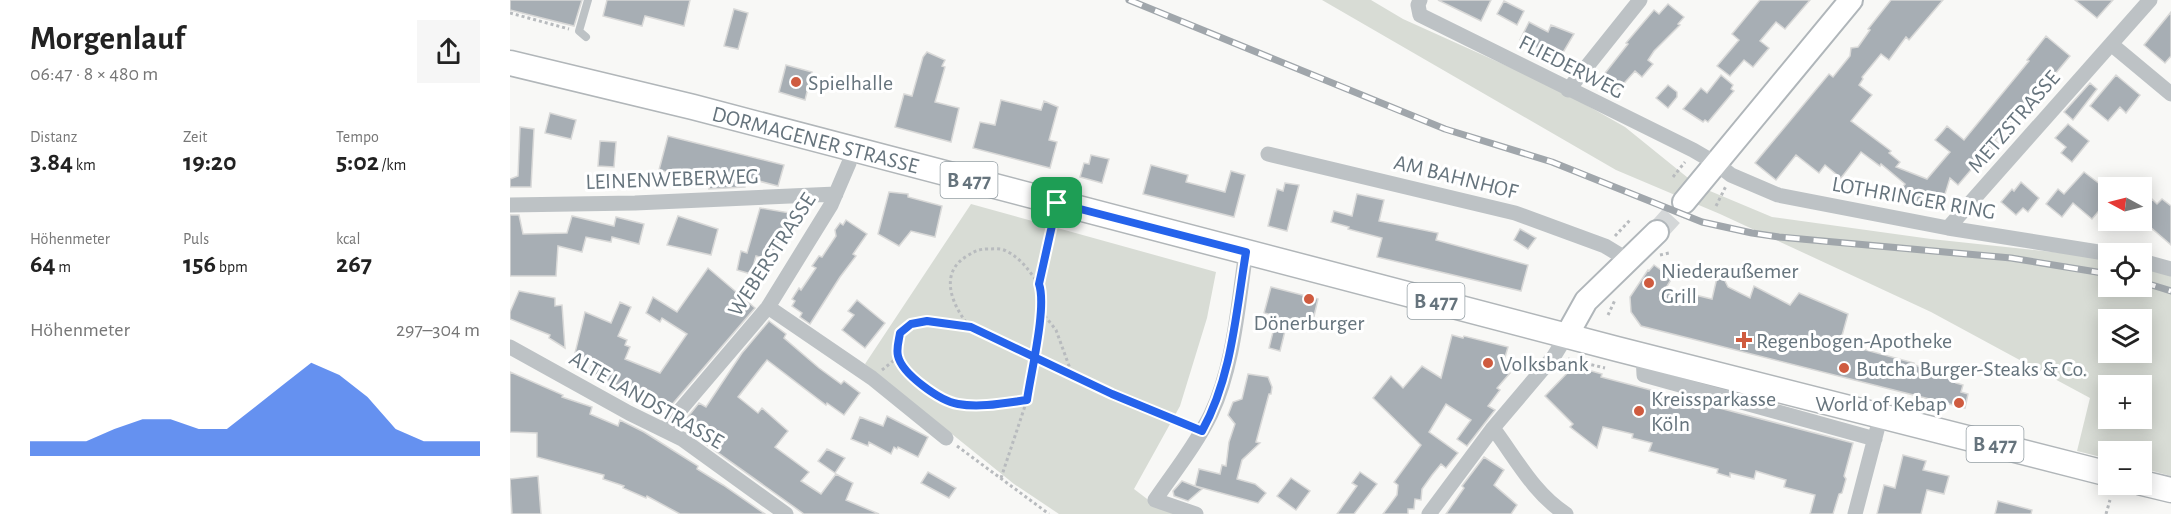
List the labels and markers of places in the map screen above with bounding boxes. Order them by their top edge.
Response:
place label: Spielhalle [808,72,893,94]
marker: Spielhalle [789,75,803,89]
pin [1031,177,1082,228]
place label: Niederaußemer Grill [1661,260,1798,307]
marker: Niederaußemer Grill [1642,276,1656,290]
marker: Dönerburger [1302,292,1316,306]
place label: Dönerburger [1254,312,1364,334]
place label: Regenbogen-Apotheke [1756,330,1952,352]
marker: Regenbogen-Apotheke [1737,333,1751,347]
place label: Volksbank [1500,353,1588,375]
marker: Volksbank [1481,356,1495,370]
place label: Butcha Burger-Steaks & Co. [1856,358,2087,380]
marker: Butcha Burger-Steaks & Co. [1837,361,1851,375]
place label: Kreissparkasse Köln [1651,388,1776,435]
place label: World of Kebap [1815,393,1947,415]
marker: World of Kebap [1952,396,1966,410]
marker: Kreissparkasse Köln [1632,404,1646,418]

